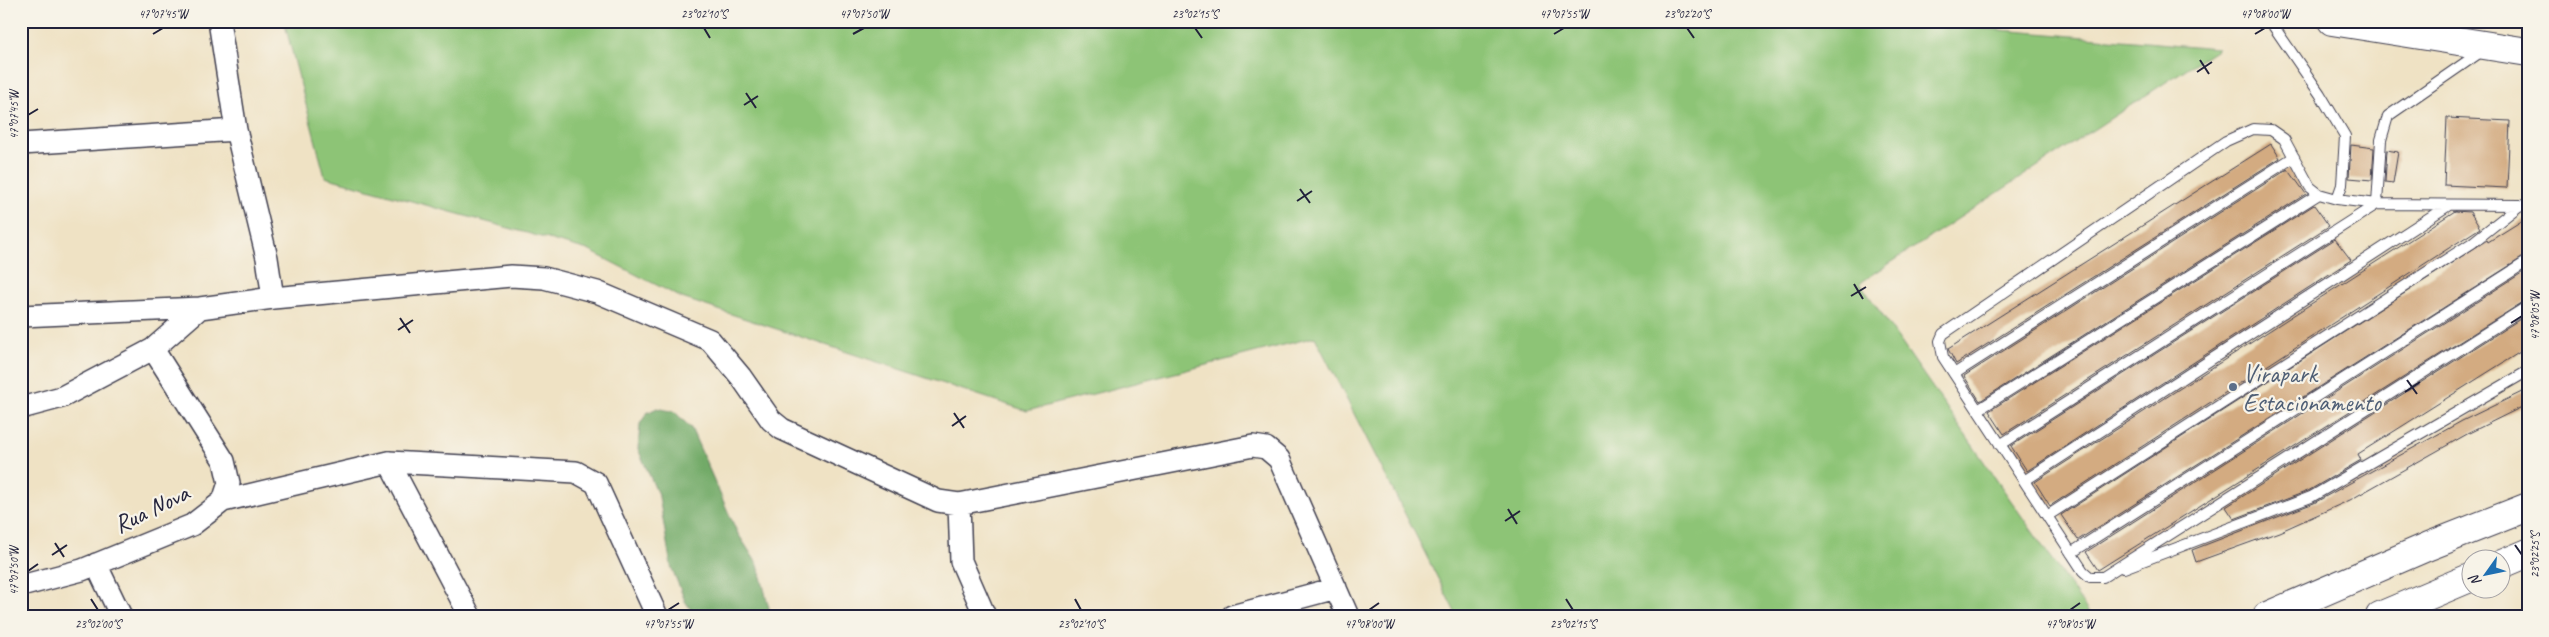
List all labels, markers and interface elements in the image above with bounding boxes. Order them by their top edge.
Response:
text: 47°07'45"W [139,6,190,22]
text: 23°02'10"S [681,6,729,22]
text: 47°07'50"W [840,6,891,22]
text: 23°02'15"S [1172,6,1220,22]
text: 47°07'55"W [1540,6,1591,22]
text: 23°02'20"S [1664,6,1712,22]
text: 47°08'00"W [2241,6,2292,22]
text: 47°07'45"W [6,88,22,139]
text: 47°08'05"W [2527,289,2543,340]
place label: Virapark Estacionamento [2243,358,2382,419]
marker: Virapark Estacionamento [2227,381,2239,393]
street label: Rua Nova [109,476,196,541]
text: 23°02'25"S [2527,530,2543,578]
text: 47°07'50"W [6,544,22,595]
north arrow [2462,550,2512,600]
text: N [2465,571,2485,589]
text: 23°02'00"S [75,616,123,632]
text: 47°07'55"W [644,616,695,632]
text: 23°02'10"S [1058,616,1106,632]
text: 47°08'00"W [1345,616,1396,632]
text: 23°02'15"S [1550,616,1598,632]
text: 47°08'05"W [2046,616,2097,632]

